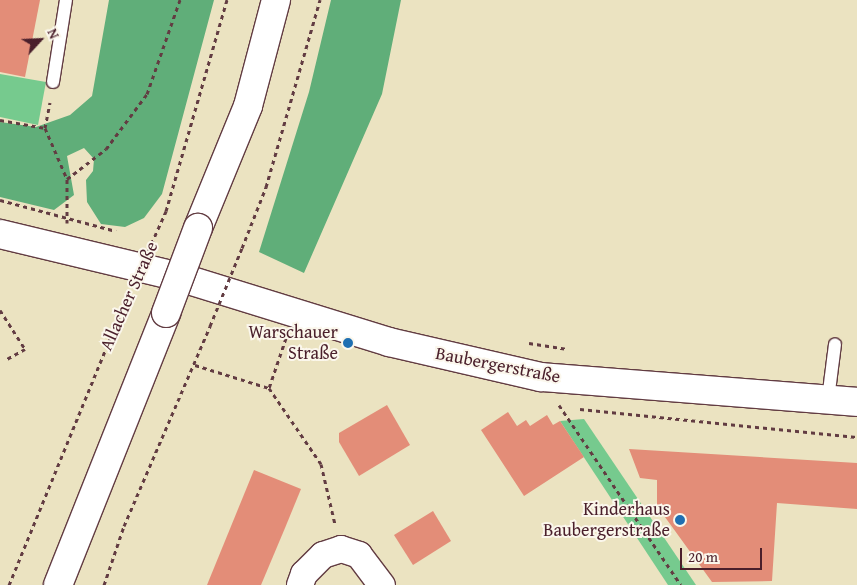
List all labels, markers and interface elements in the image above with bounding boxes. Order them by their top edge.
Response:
north arrow [15,15,65,65]
text: N [43,25,65,42]
street label: Allacher Straße [95,238,163,354]
place label: Warschauer Straße [248,322,338,364]
marker: Warschauer Straße [342,337,354,349]
street label: Baubergerstraße [434,342,562,388]
place label: Kinderhaus Baubergerstraße [543,499,670,542]
marker: Kinderhaus Baubergerstraße [674,514,686,526]
scale bar [682,538,764,570]
text: 20 m [688,546,718,567]

